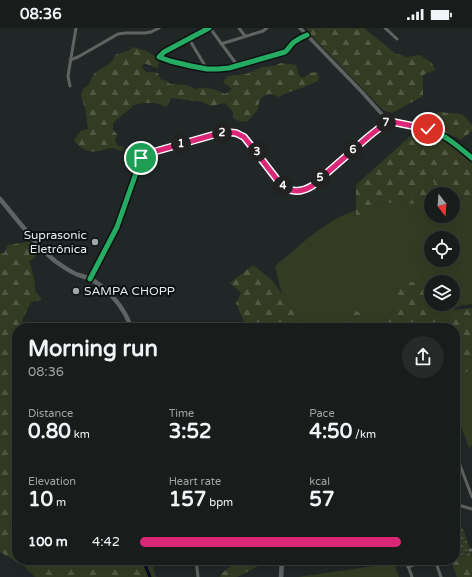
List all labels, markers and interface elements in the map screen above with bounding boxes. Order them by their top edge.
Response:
text: 08:36 [20,5,62,23]
pin [411,112,445,146]
pin: 7 [376,113,396,133]
text: 7 [383,116,389,129]
icon: check [417,118,439,140]
pin: 2 [212,123,232,143]
text: 2 [219,126,225,139]
pin: 1 [171,134,191,154]
text: 1 [178,137,184,150]
pin: 6 [343,140,363,160]
pin [124,141,158,175]
pin: 3 [247,142,267,162]
text: 6 [350,143,356,156]
text: 3 [254,145,260,158]
icon: arrive [130,147,152,169]
pin: 5 [310,168,330,188]
text: 5 [317,171,323,184]
pin: 4 [273,176,293,196]
text: 4 [280,179,286,192]
north arrow [424,187,460,223]
map controls [424,187,460,311]
place label: Suprasonic Eletrônica [24,228,87,256]
button: locate [424,231,460,267]
marker: Suprasonic Eletrônica [90,237,100,247]
button: layers [424,275,460,311]
place label: SAMPA CHOPP [84,284,175,298]
marker: SAMPA CHOPP [71,286,81,296]
text: Morning run [28,336,158,362]
button: share [402,336,444,378]
text: 08:36 [28,364,64,380]
text: Distance [28,407,73,420]
text: Time [169,407,194,420]
text: Pace [309,407,335,420]
text: 0.80 [28,420,71,444]
text: 3:52 [169,420,212,444]
text: 4:50 [309,420,352,444]
text: km [71,428,90,441]
text: /km [352,428,376,441]
text: Elevation [28,475,76,488]
text: Heart rate [169,475,221,488]
text: kcal [309,475,330,488]
text: 10 [28,488,53,512]
text: 157 [169,488,206,512]
text: 57 [309,488,334,512]
text: m [53,496,66,509]
text: bpm [206,496,233,509]
text: 100 m [28,534,68,550]
text: 4:42 [92,534,120,550]

